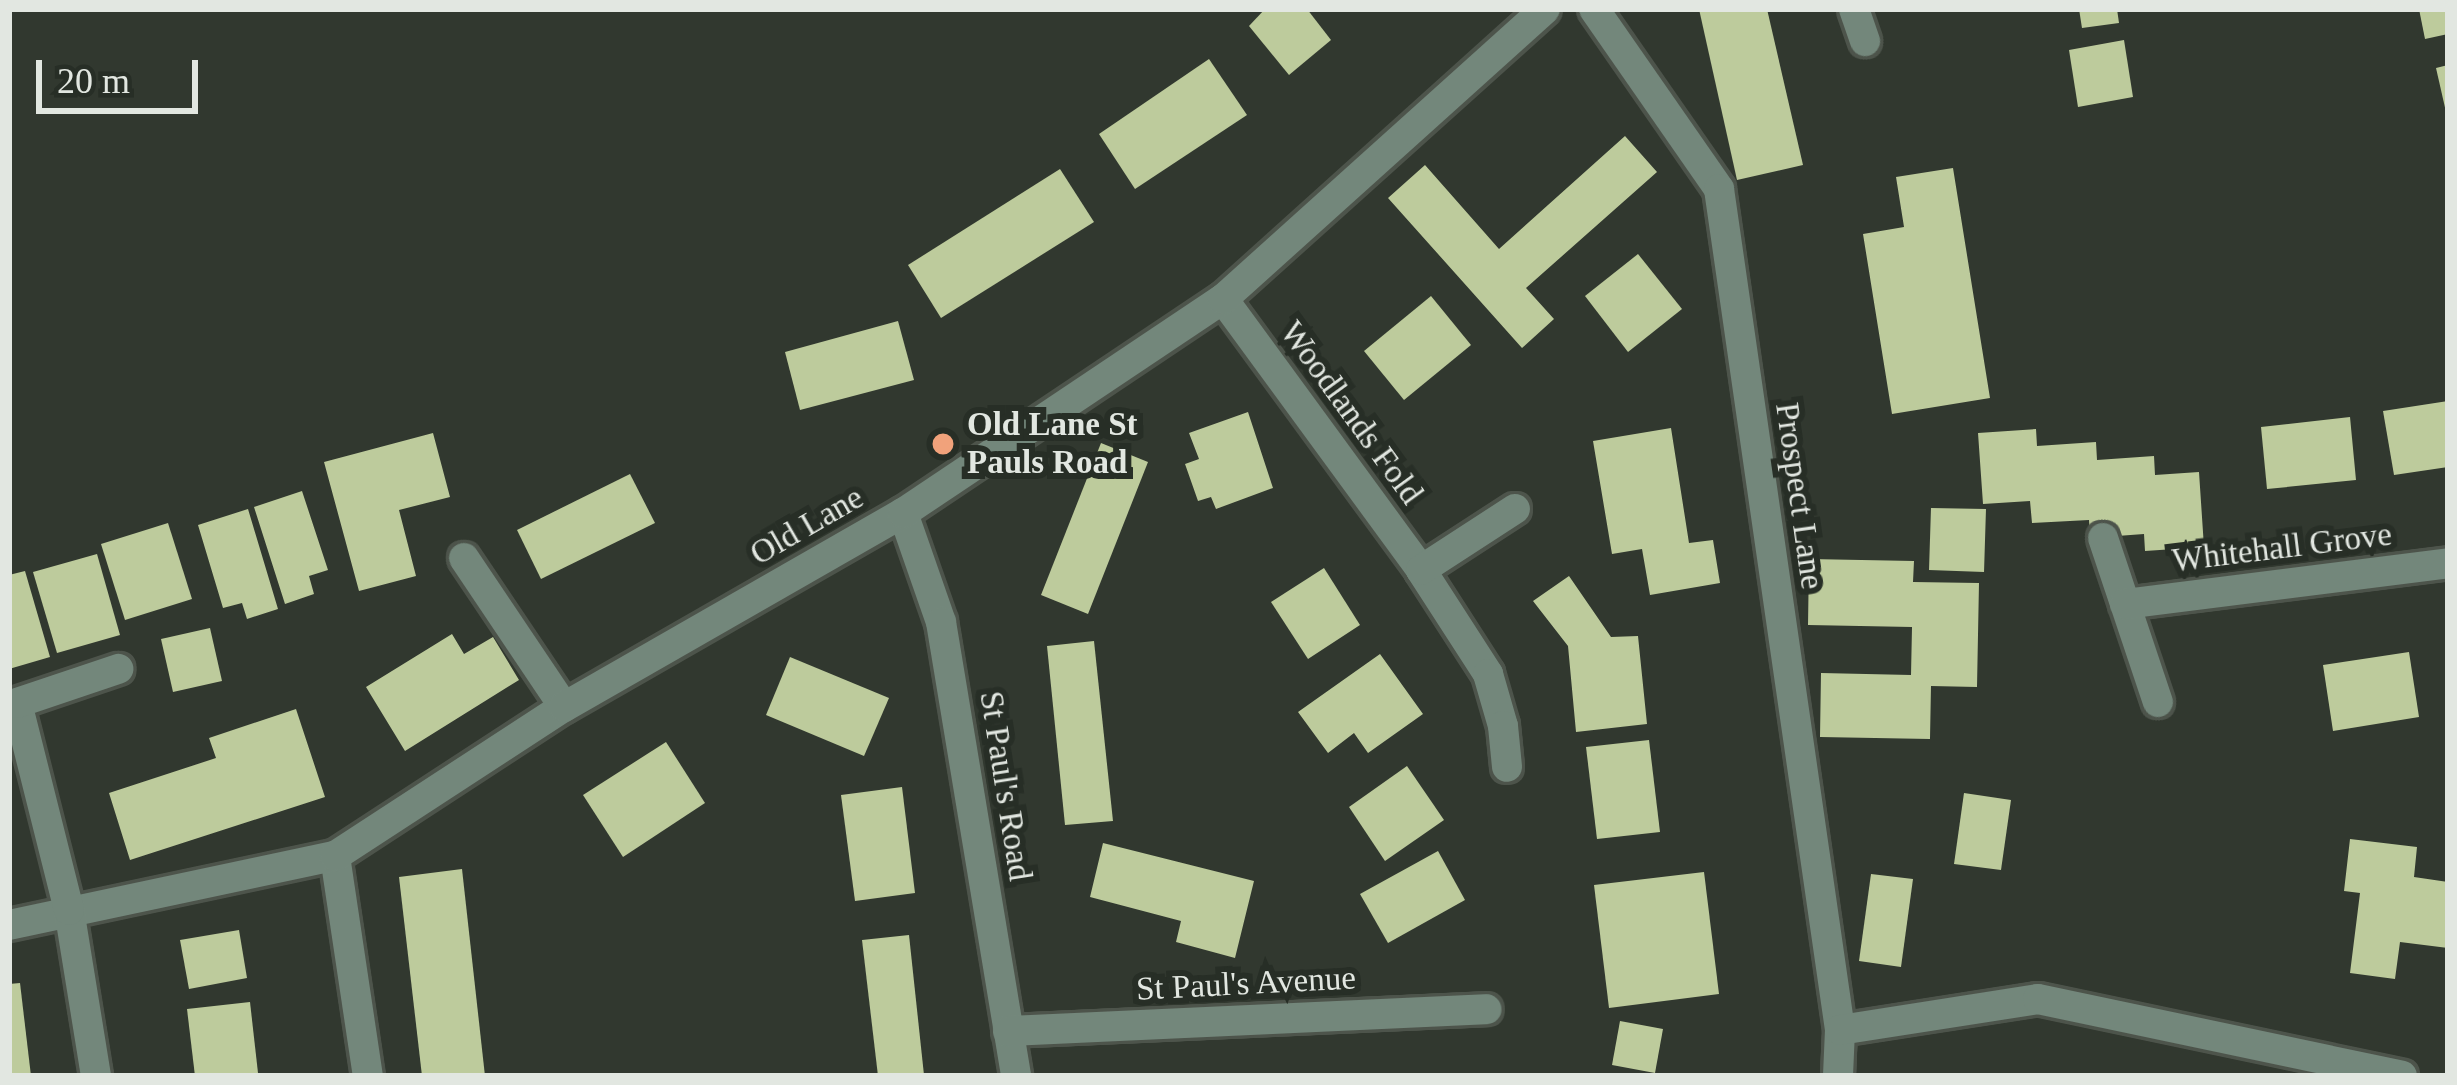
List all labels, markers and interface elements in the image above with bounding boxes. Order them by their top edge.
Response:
scale bar [42,36,204,110]
text: 20 m [57,61,130,101]
street label: Woodlands Fold [1271,314,1431,512]
street label: Prospect Lane [1766,400,1832,592]
place label: Old Lane St Pauls Road [967,405,1138,483]
marker: Old Lane St Pauls Road [930,431,956,457]
street label: Old Lane [744,478,870,574]
street label: Whitehall Grove [2170,515,2394,581]
street label: St Paul's Road [970,689,1040,883]
street label: St Paul's Avenue [1134,958,1358,1010]

